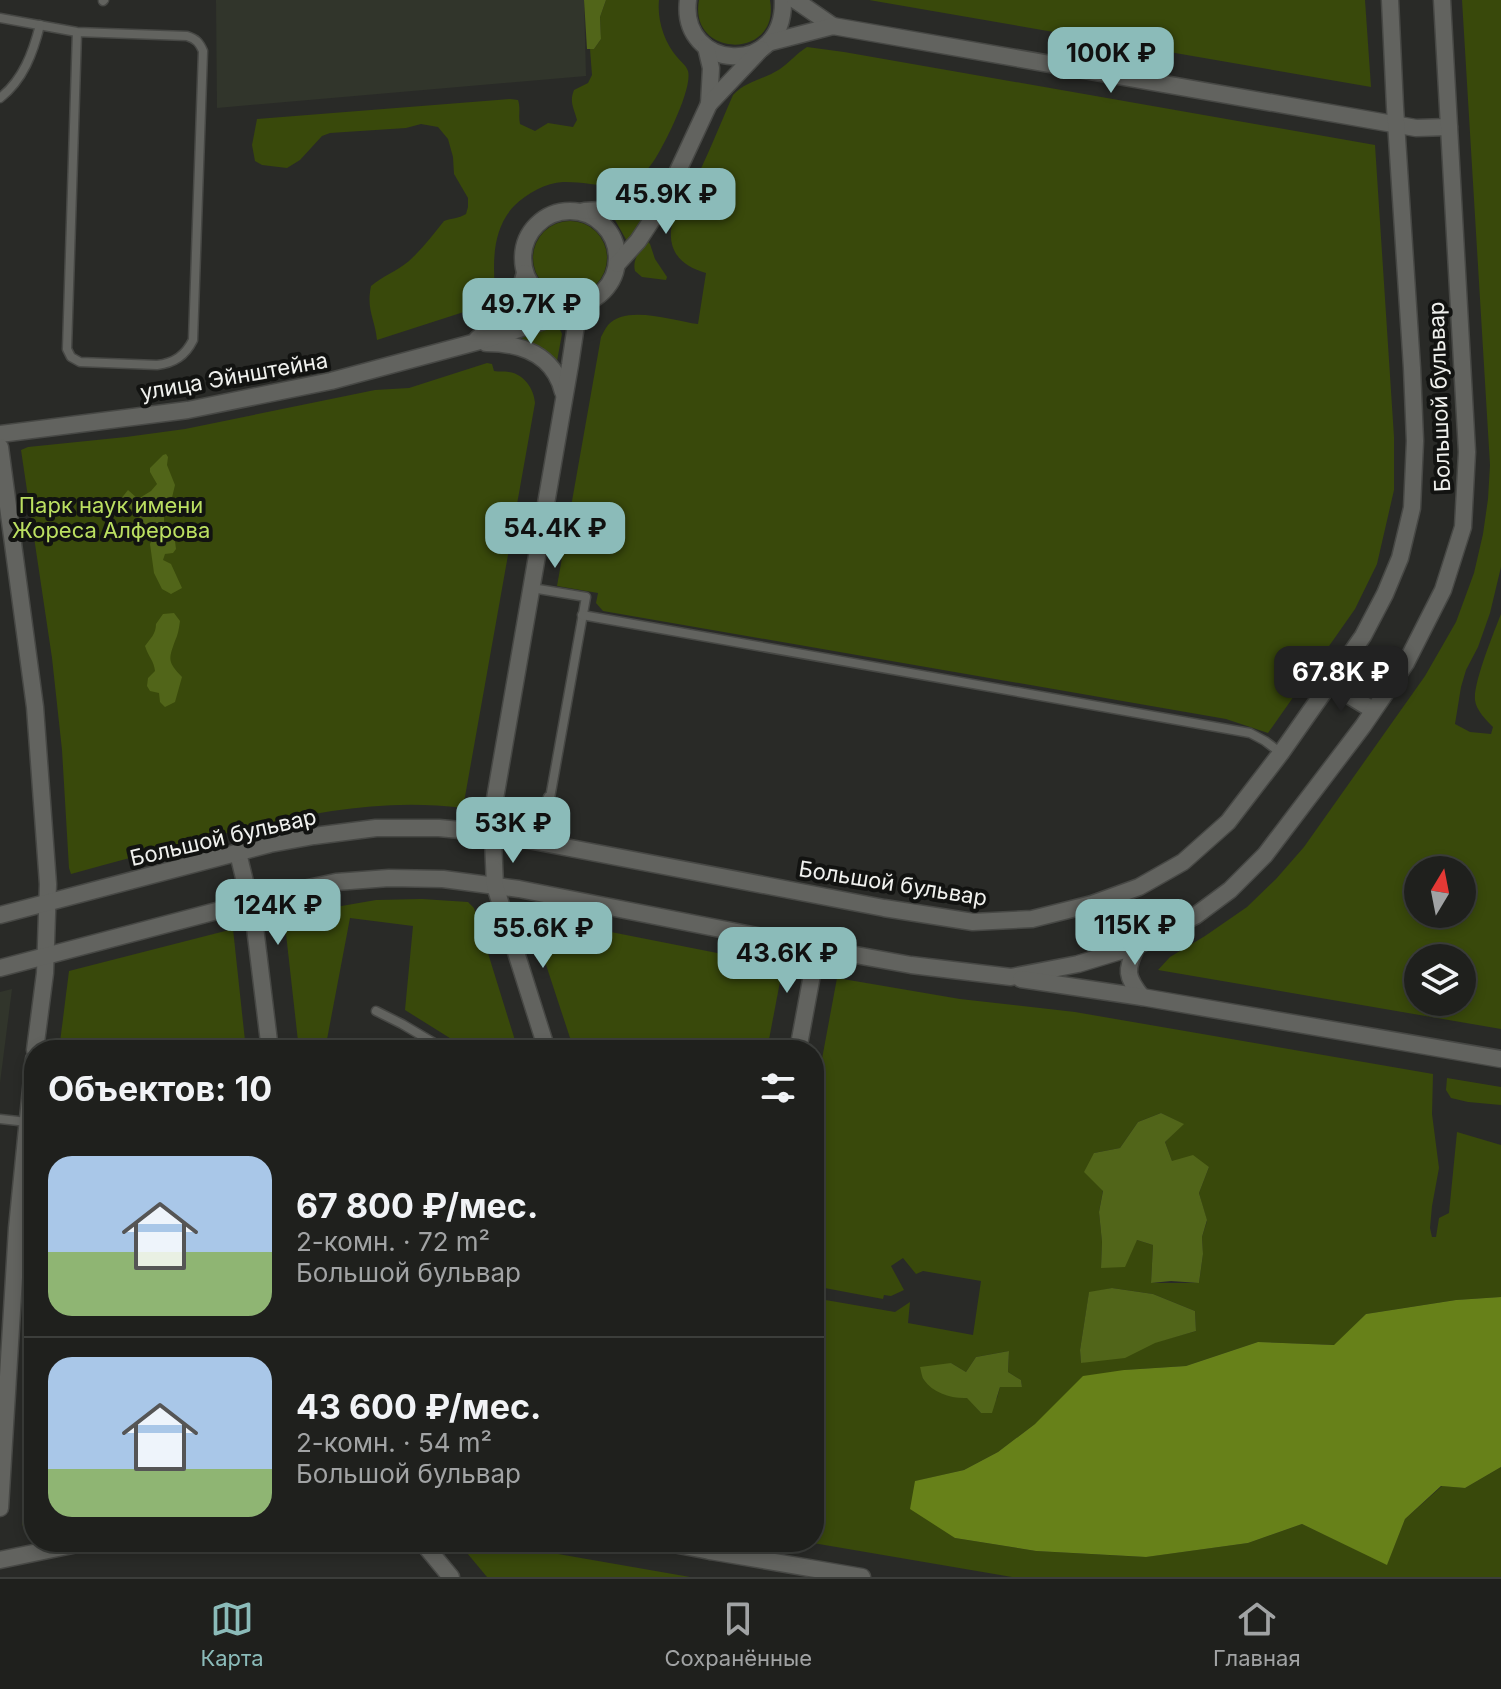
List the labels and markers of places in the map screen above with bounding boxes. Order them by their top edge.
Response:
pin: 100K ₽ [1046,27,1176,95]
pin: 45.9K ₽ [592,168,740,236]
pin: 49.7K ₽ [457,278,605,346]
pin: 54.4K ₽ [481,502,629,570]
pin: 67.8K ₽ [1267,646,1415,714]
pin: 53K ₽ [457,797,569,865]
pin: 124K ₽ [213,879,343,947]
pin: 115K ₽ [1070,899,1200,967]
pin: 55.6K ₽ [469,902,617,970]
pin: 43.6K ₽ [713,927,861,995]

